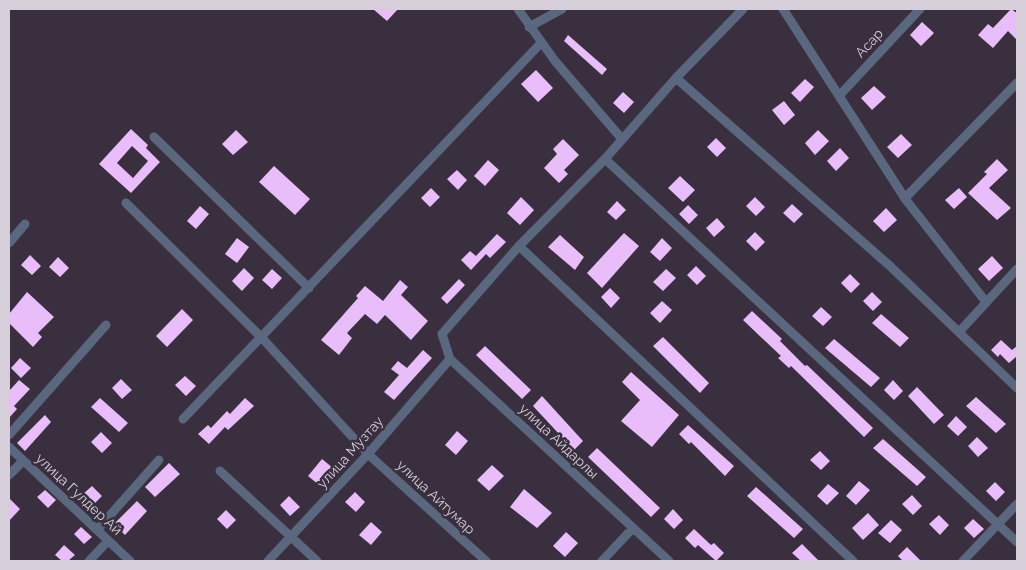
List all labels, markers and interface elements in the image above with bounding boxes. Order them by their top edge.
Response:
street label: Асар [852,25,886,61]
street label: улица Айдарлы [516,400,602,482]
street label: улица Музтау [314,413,387,491]
street label: улица Гулдер Ай [33,450,125,538]
street label: улица Айтумар [394,457,479,537]

